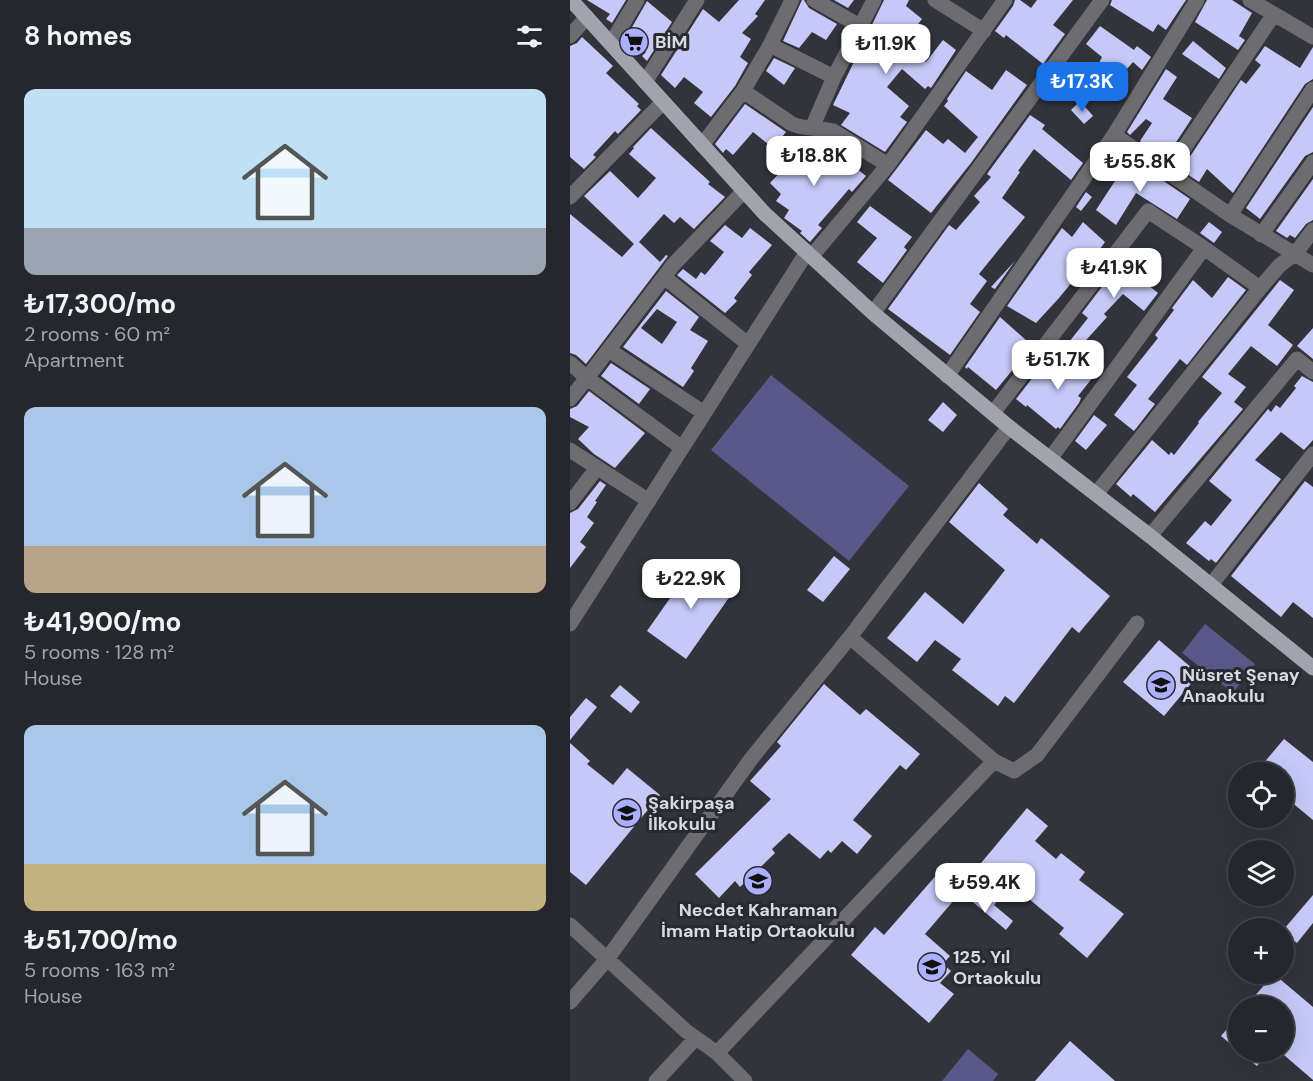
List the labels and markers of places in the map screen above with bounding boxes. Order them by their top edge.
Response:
pin: ₺11.9K [837,24,935,75]
supermarket icon: BİM [618,26,650,58]
place label: BİM [655,30,687,54]
pin: ₺17.3K [1033,62,1131,113]
pin: ₺18.8K [765,136,863,187]
pin: ₺55.8K [1091,142,1189,193]
pin: ₺41.9K [1065,248,1163,299]
pin: ₺51.7K [1009,340,1107,391]
pin: ₺22.9K [642,559,740,610]
place label: Nüsret Şenay Anaokulu [1182,663,1300,708]
school or university icon: Nüsret Şenay Anaokulu [1145,669,1177,701]
place label: Şakirpaşa İlkokulu [648,791,735,836]
school or university icon: Şakirpaşa İlkokulu [611,797,643,829]
pin: ₺59.4K [936,863,1034,914]
school or university icon: Necdet Kahraman İmam Hatip Ortaokulu [742,865,774,897]
place label: Necdet Kahraman İmam Hatip Ortaokulu [661,898,855,943]
place label: 125. Yıl Ortaokulu [953,945,1041,990]
school or university icon: 125. Yıl Ortaokulu [916,951,948,983]

